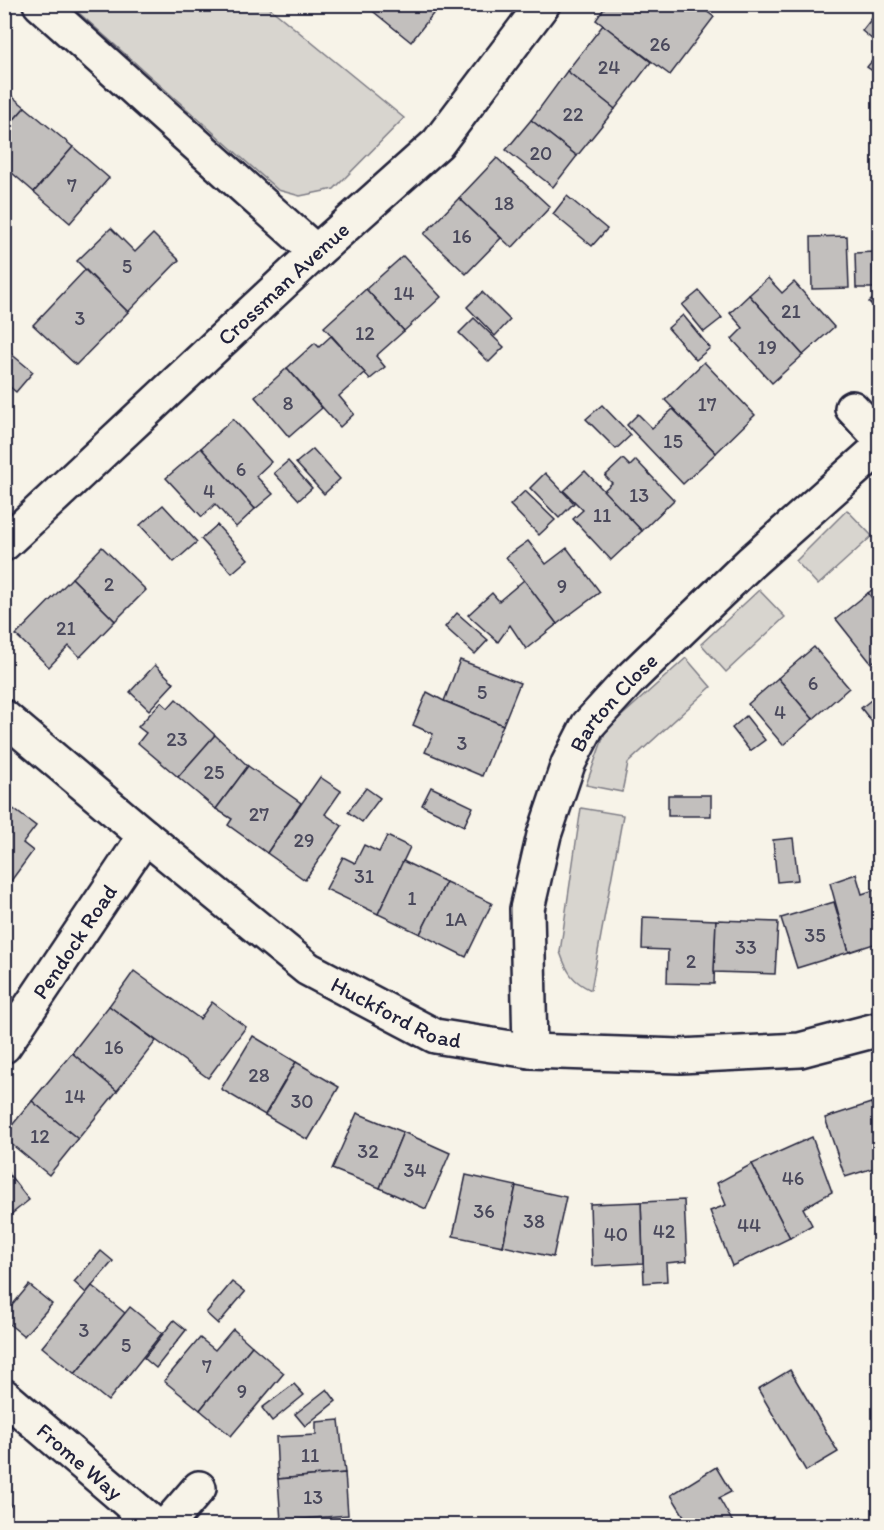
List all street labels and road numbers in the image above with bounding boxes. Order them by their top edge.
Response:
street label: Crossman Avenue [212,216,355,351]
street label: Barton Close [564,647,663,757]
street label: Pendock Road [27,879,123,1004]
street label: Huckford Road [326,971,463,1054]
street label: Frome Way [31,1417,129,1506]

